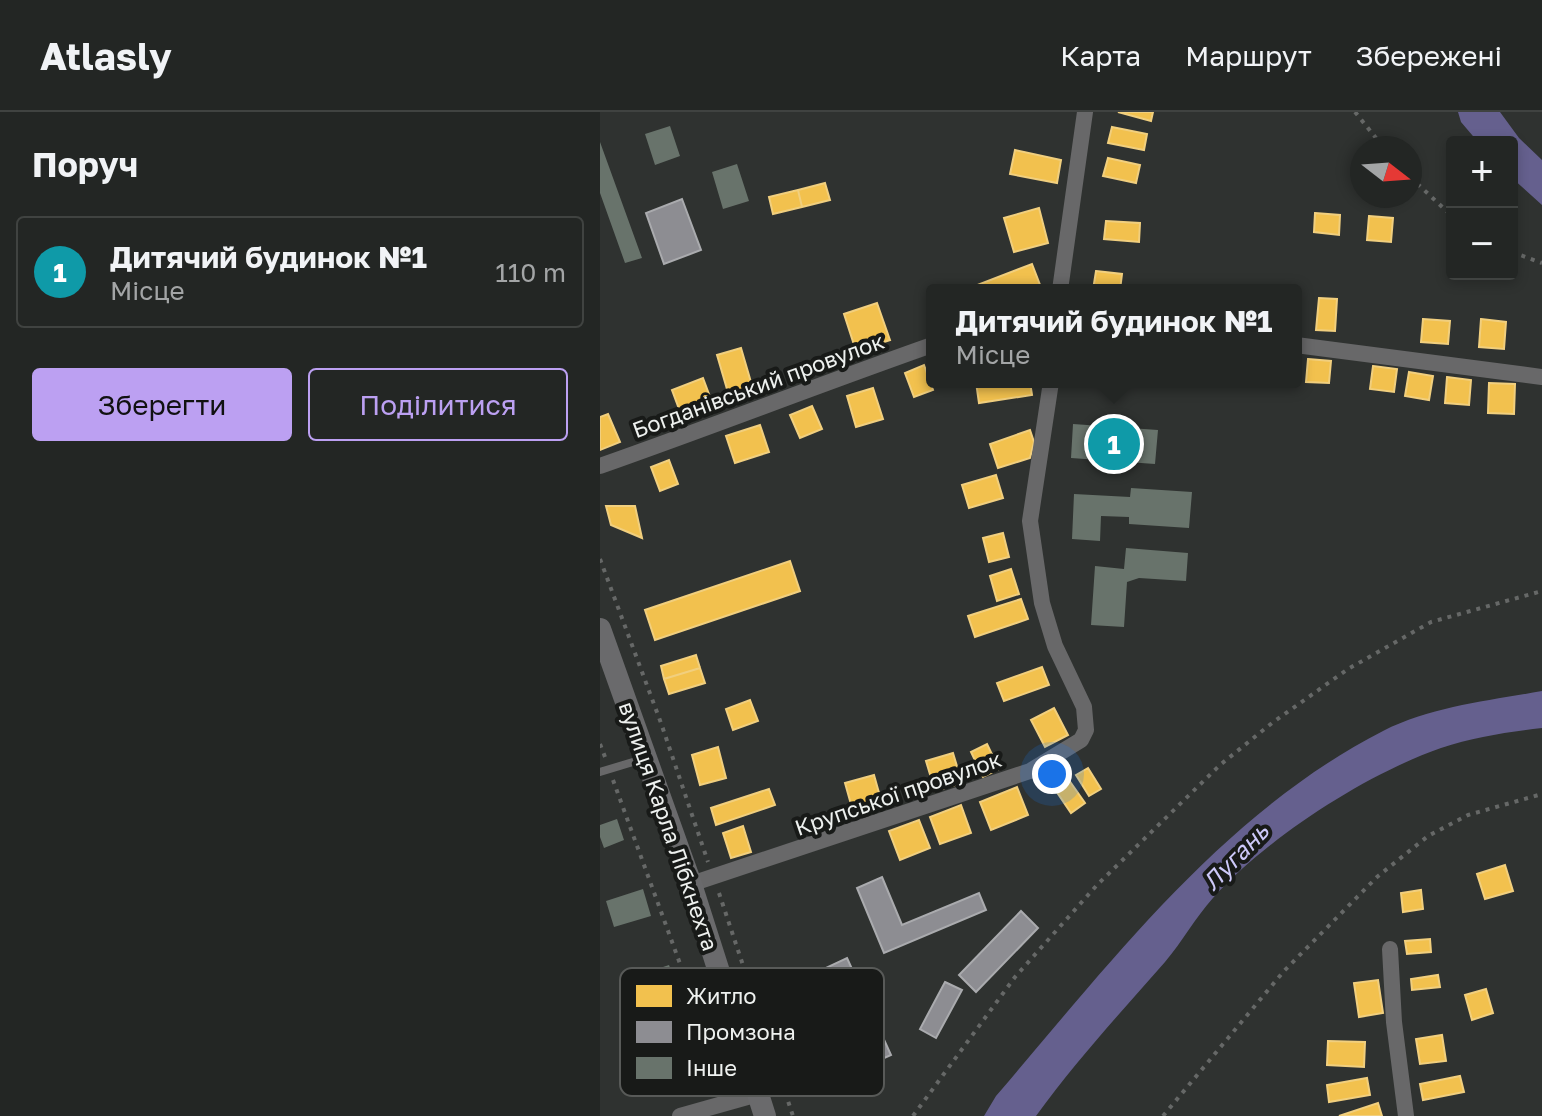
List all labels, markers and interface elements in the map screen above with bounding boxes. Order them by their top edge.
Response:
text: Atlasly [40,33,172,78]
text: Карта [1060,39,1141,72]
text: Маршрут [1185,39,1312,72]
text: Збережені [1356,39,1502,72]
north arrow [1350,136,1422,208]
map controls [1446,136,1518,280]
button: + [1446,136,1518,208]
text: Поруч [32,144,138,184]
button: − [1446,208,1518,280]
text: Дитячий будинок №1 [110,239,427,275]
text: 1 [53,257,67,288]
text: 110 m [495,257,566,288]
text: Місце [110,275,185,306]
popup [926,284,1302,388]
text: Дитячий будинок №1 [956,303,1272,339]
street label: Богданівський провулок [628,327,888,443]
text: Місце [956,339,1030,370]
button: Зберегти [32,368,292,441]
button: Поділитися [308,368,568,441]
pin: 1 [1088,414,1140,474]
street label: вулиця Карла Лібкнехта [614,698,724,954]
street label: Крупської провулок [791,745,1005,841]
your location [1032,754,1072,794]
water label: Лугань [1196,815,1276,896]
legend [620,968,884,1096]
text: Житло [686,982,757,1009]
text: Промзона [686,1018,796,1045]
text: Інше [686,1054,737,1081]

